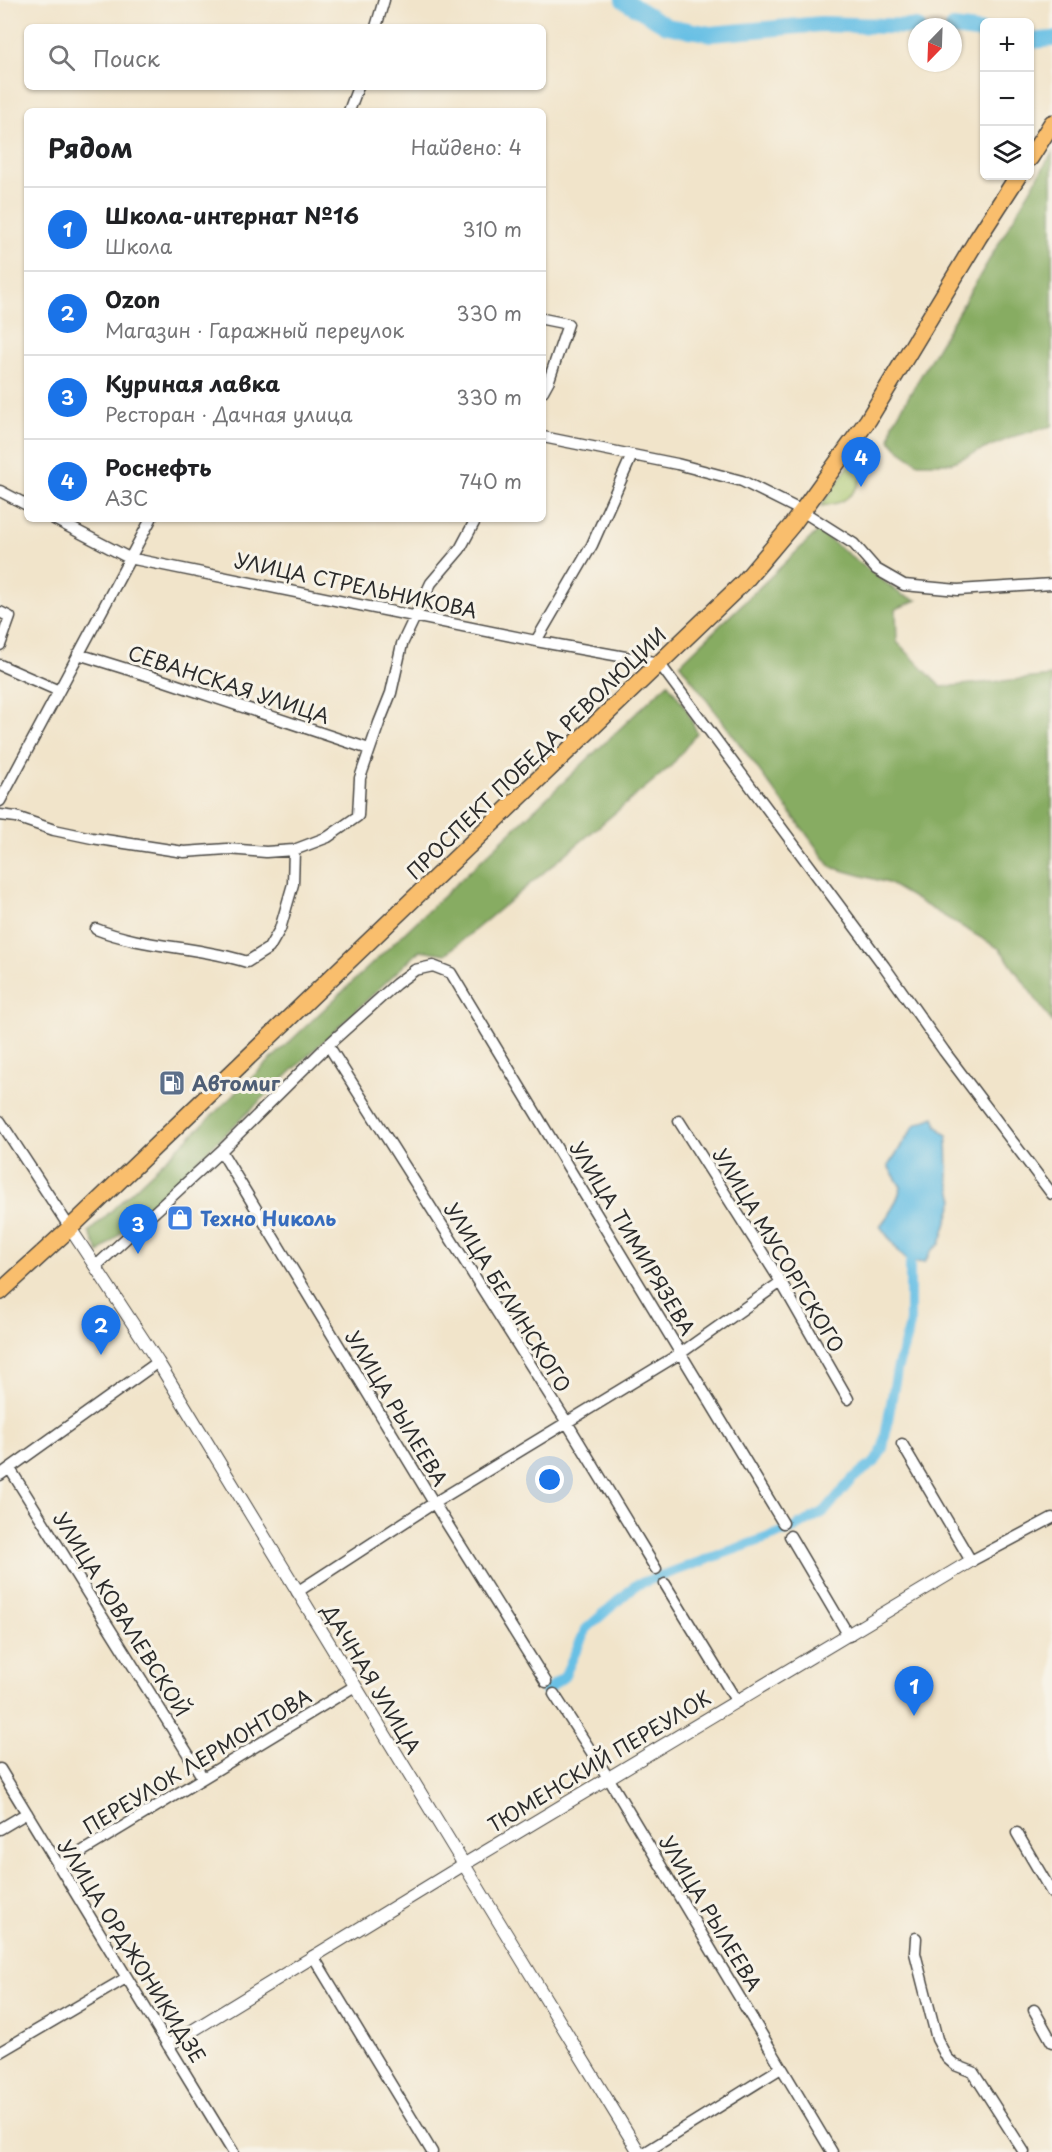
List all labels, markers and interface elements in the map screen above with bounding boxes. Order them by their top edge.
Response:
north arrow [908,18,962,72]
map controls [980,18,1034,180]
button: + [980,18,1034,72]
search box [24,24,546,90]
icon: search [45,41,78,74]
text: Поиск [93,41,160,74]
button: − [980,72,1034,126]
button: layers [980,126,1034,180]
text: Рядом [48,128,133,167]
text: Найдено: 4 [411,132,522,162]
text: Школа-интернат №16 [105,198,359,231]
text: 1 [63,214,72,244]
text: 310 m [462,214,522,244]
text: Школа [105,231,172,261]
text: Ozon [105,282,160,315]
text: 2 [60,298,75,328]
text: 330 m [456,298,522,328]
text: Магазин · Гаражный переулок [105,315,404,345]
text: Куриная лавка [105,366,280,399]
text: 3 [61,382,74,412]
text: 330 m [456,382,522,412]
text: Ресторан · Дачная улица [105,399,353,429]
pin: 4 [842,438,880,487]
text: Роснефть [105,450,212,483]
text: 4 [61,466,74,496]
text: 740 m [459,466,522,496]
text: АЗС [105,483,148,513]
street label: УЛИЦА СТРЕЛЬНИКОВА [232,545,480,625]
street label: ПРОСПЕКТ ПОБЕДА РЕВОЛЮЦИИ [399,620,673,886]
street label: СЕВАНСКАЯ УЛИЦА [124,637,334,731]
fuel station icon: Автомиг [157,1068,187,1098]
place label: Автомиг [192,1068,281,1098]
street label: УЛИЦА ТИМИРЯЗЕВА [563,1135,703,1341]
street label: УЛИЦА МУСОРГСКОГО [706,1142,852,1358]
street label: УЛИЦА БЕЛИНСКОГО [437,1196,579,1398]
shop icon: Техно Николь [165,1203,195,1233]
place label: Техно Николь [200,1203,336,1233]
pin: 3 [118,1204,158,1254]
pin: 2 [82,1306,120,1355]
street label: УЛИЦА РЫЛЕЕВА [339,1324,455,1492]
your location [535,1465,564,1494]
street label: УЛИЦА КОВАЛЕВСКОЙ [47,1506,197,1722]
street label: ДАЧНАЯ УЛИЦА [315,1598,429,1760]
pin: 1 [894,1666,934,1716]
street label: ПЕРЕУЛОК ЛЕРМОНТОВА [77,1681,317,1841]
street label: ТЮМЕНСКИЙ ПЕРЕУЛОК [482,1682,716,1840]
street label: УЛИЦА РЫЛЕЕВА [653,1829,769,1997]
street label: УЛИЦА ОРДЖОНИКИДЗЕ [51,1833,213,2069]

